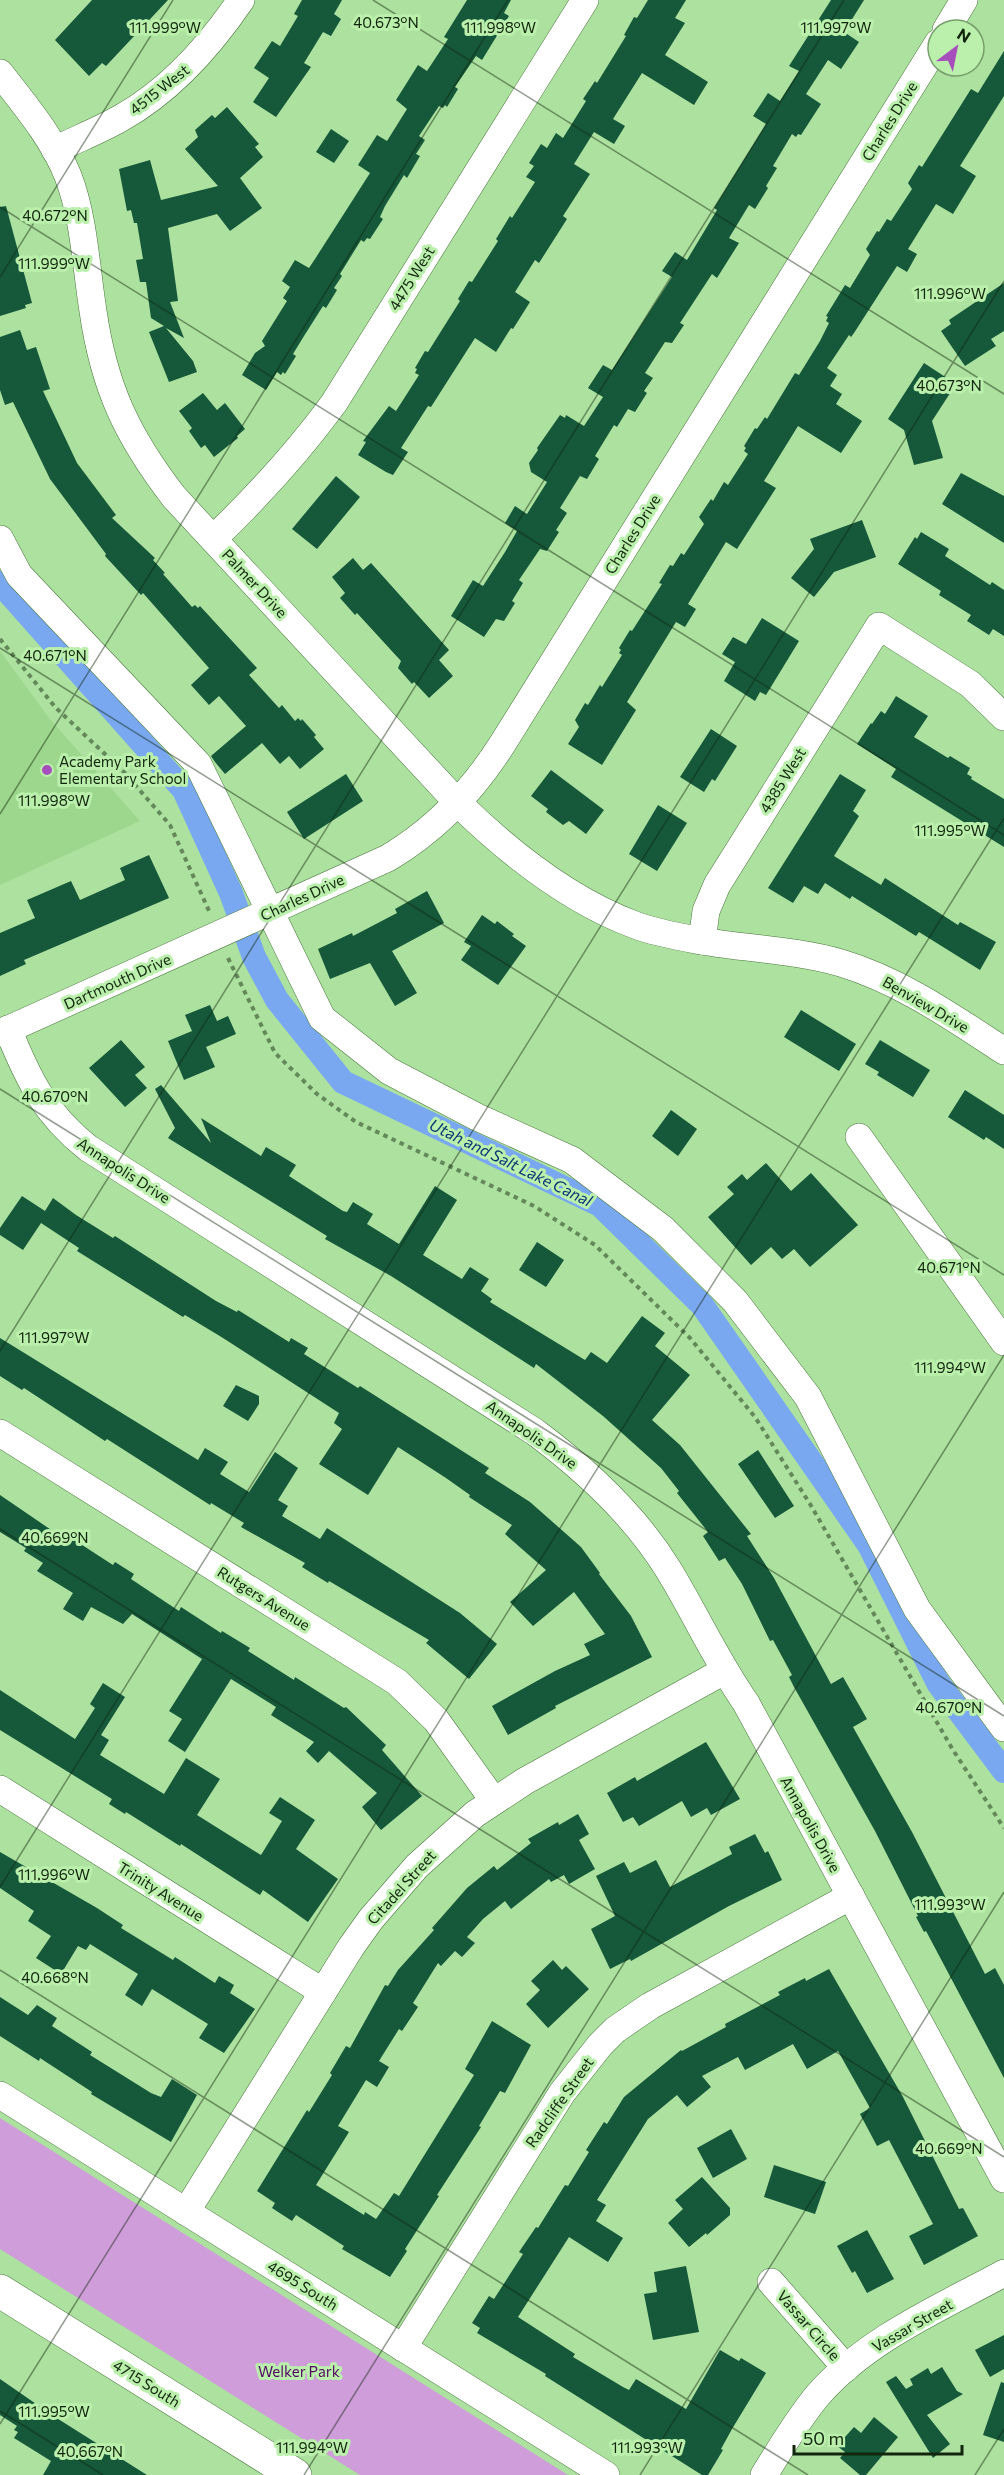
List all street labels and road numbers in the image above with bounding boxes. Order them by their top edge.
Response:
street label: 4515 West [126,60,192,118]
street label: Charles Drive [857,78,921,164]
street label: 4475 West [384,243,438,313]
street label: Charles Drive [600,491,664,577]
street label: Palmer Drive [219,545,291,621]
street label: 4385 West [755,744,809,816]
street label: Charles Drive [257,870,347,924]
street label: Dartmouth Drive [61,949,173,1013]
street label: Benview Drive [880,972,972,1036]
street label: Annapolis Drive [74,1133,174,1207]
street label: Annapolis Drive [483,1396,581,1472]
street label: Rutgers Avenue [214,1562,314,1634]
street label: Annapolis Drive [777,1773,845,1875]
street label: Citadel Street [363,1846,439,1928]
street label: Trinity Avenue [115,1858,207,1924]
street label: Radcliffe Street [521,2053,597,2151]
street label: 4695 South [265,2256,341,2314]
street label: Vassar Circle [774,2286,844,2364]
street label: Vassar Street [868,2295,956,2355]
street label: 4715 South [110,2355,184,2411]

